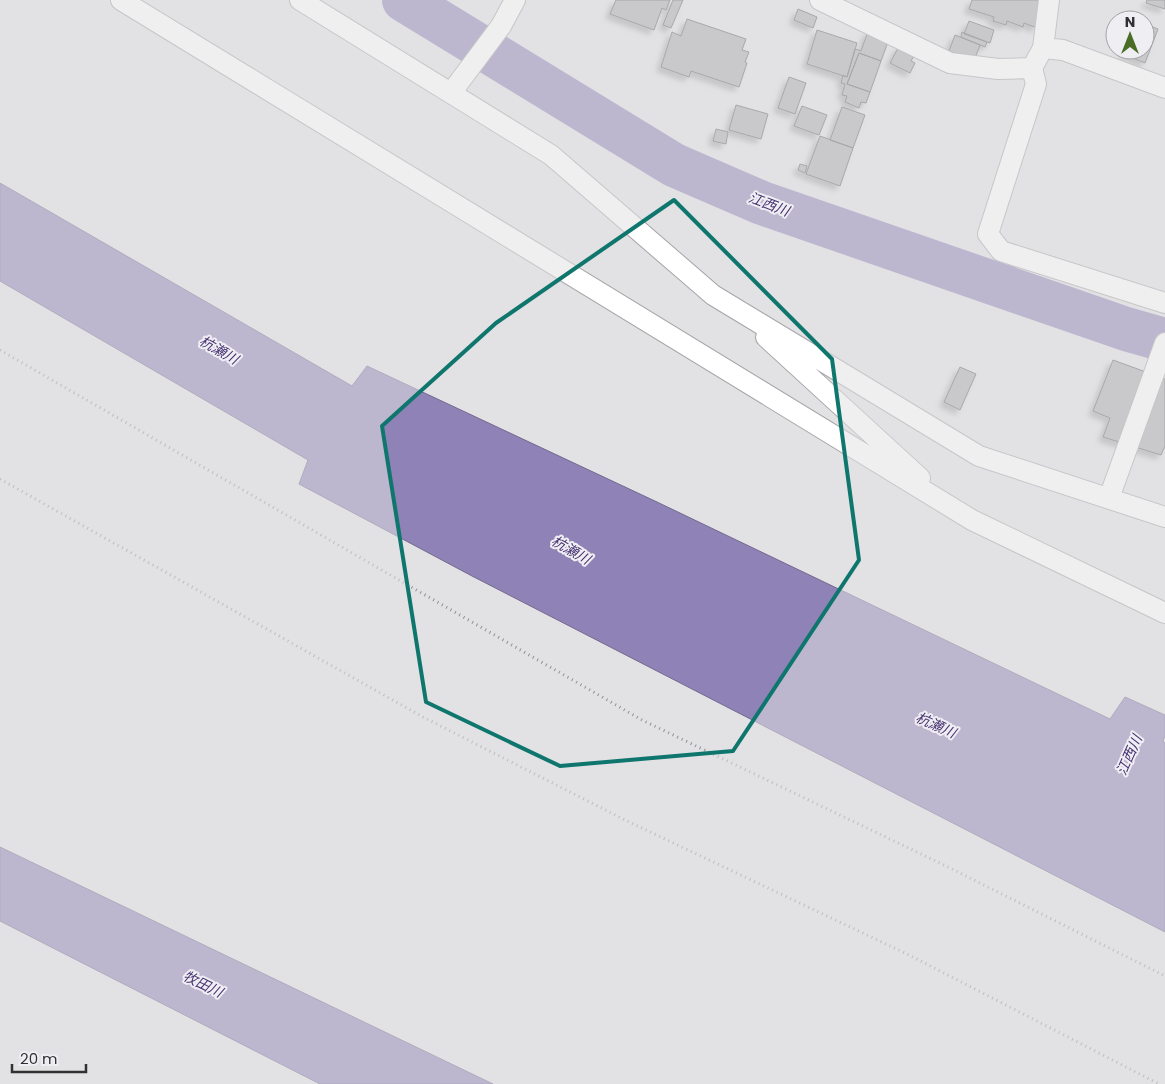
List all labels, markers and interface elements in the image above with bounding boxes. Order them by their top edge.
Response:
north arrow [1105,10,1155,60]
text: N [1125,12,1135,32]
water label: 江西川 [746,187,794,222]
water label: 杭瀬川 [196,331,244,370]
water label: 杭瀬川 [548,531,596,570]
water label: 杭瀬川 [913,707,961,743]
water label: 江西川 [1111,730,1147,778]
water label: 牧田川 [180,966,228,1003]
scale bar [12,1042,86,1074]
text: 20 m [20,1048,58,1069]

